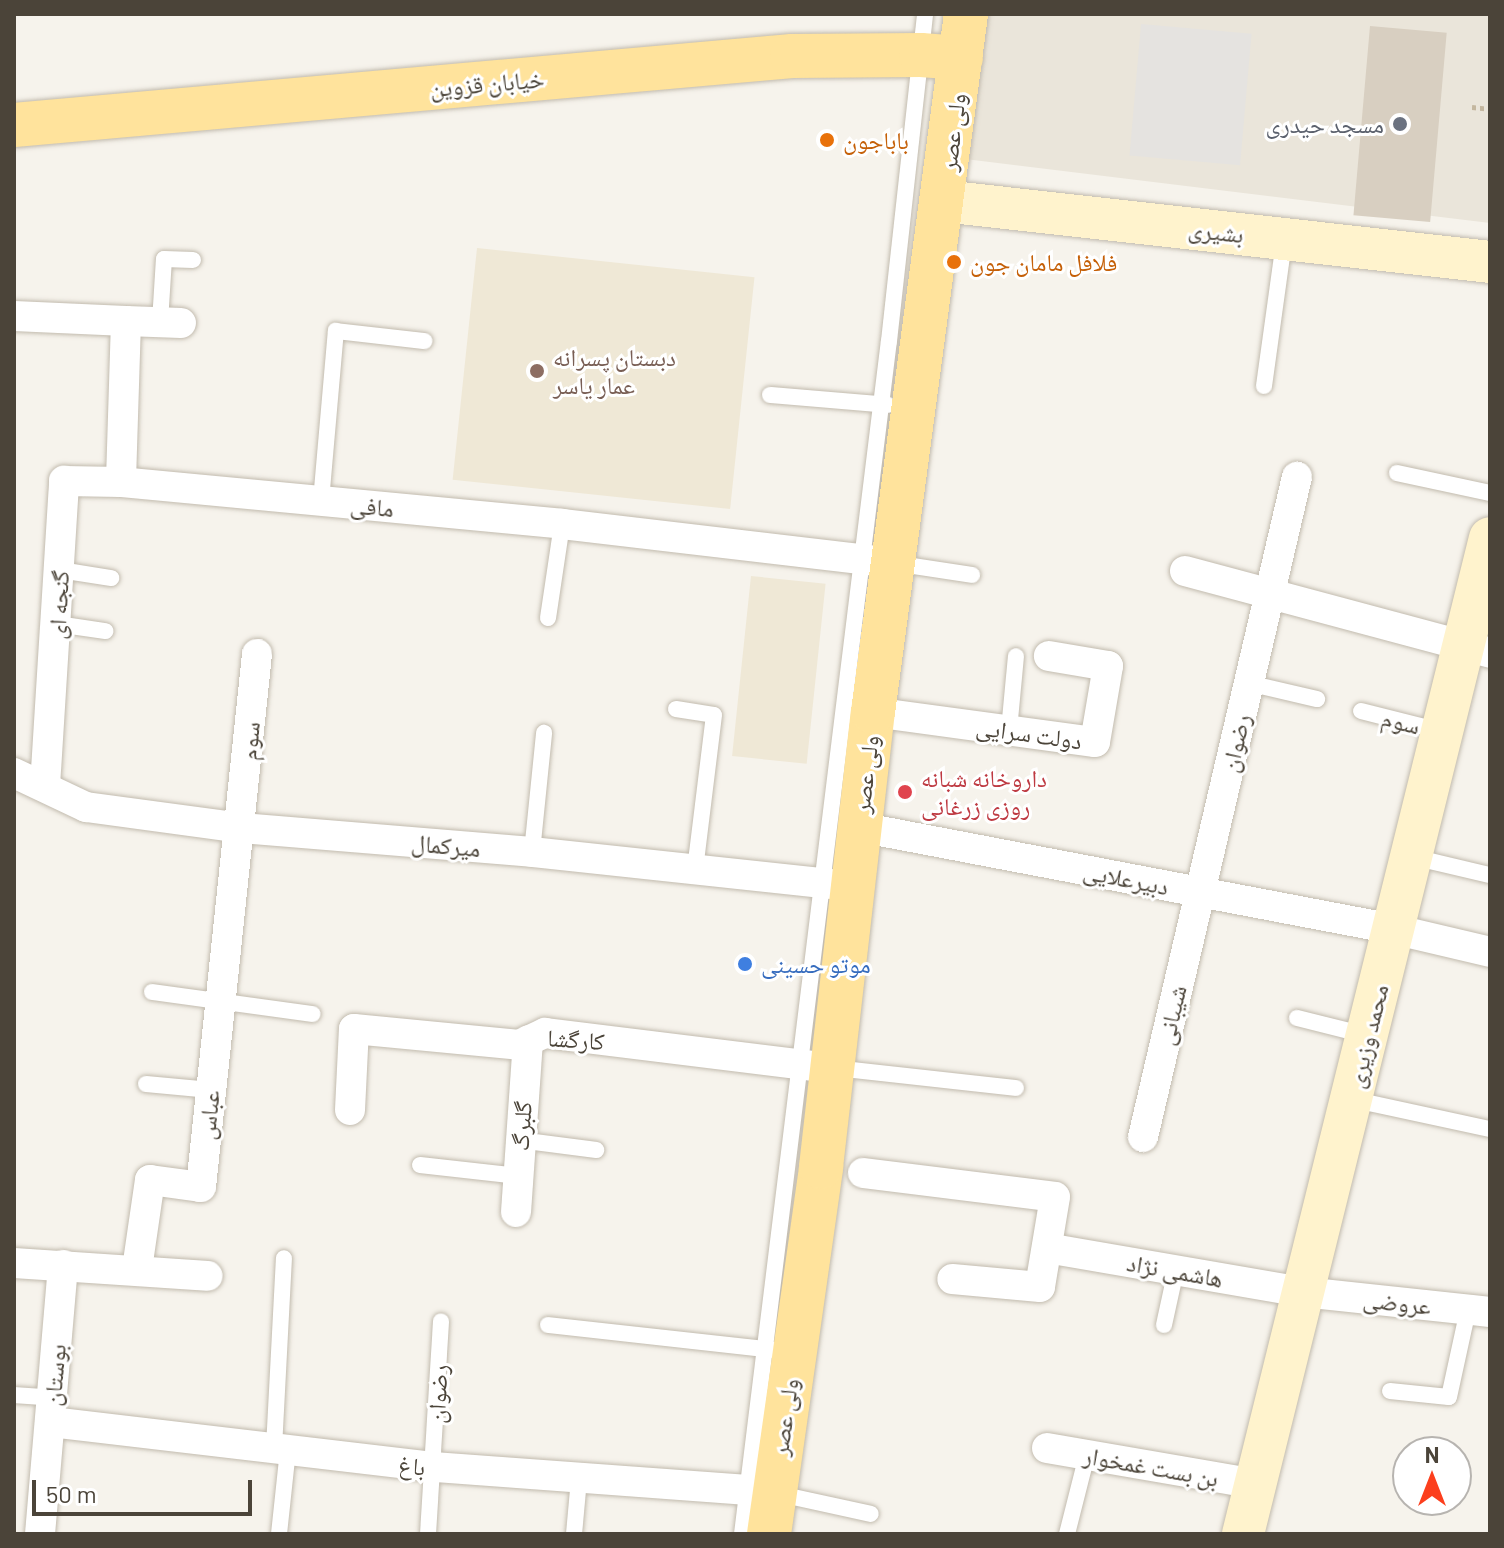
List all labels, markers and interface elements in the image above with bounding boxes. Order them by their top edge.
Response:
street label: خیابان قزوین [429,64,545,102]
street label: ولی عصر [933,91,971,173]
place label: مسجد حیدری [1266,110,1384,138]
marker: مسجد حیدری [1391,115,1409,133]
place label: باباجون [843,126,909,154]
marker: باباجون [818,131,836,149]
street label: بشیری [1187,214,1245,248]
place label: فلافل مامان جون [970,248,1117,276]
marker: فلافل مامان جون [945,253,963,271]
place label: دبستان پسرانه عمار یاسر [553,343,676,399]
marker: دبستان پسرانه عمار یاسر [528,362,546,380]
street label: مافی [349,490,395,522]
street label: گنجه ای [42,570,74,640]
street label: سوم [1379,702,1423,740]
street label: دولت سرایی [974,711,1084,755]
street label: رضوان [1214,711,1256,775]
street label: سوم [233,720,265,762]
street label: ولی عصر [846,733,884,815]
place label: داروخانه شبانه روزی زرغانی [921,764,1047,820]
marker: داروخانه شبانه روزی زرغانی [896,783,914,801]
street label: میرکمال [410,828,482,862]
street label: دبیرعلایی [1081,856,1171,900]
place label: موتو حسینی [761,950,871,978]
marker: موتو حسینی [736,955,754,973]
street label: محمد وزیری [1340,981,1394,1091]
street label: شیبانی [1150,982,1192,1048]
street label: کارگشا [546,1023,606,1055]
street label: عباس [191,1089,225,1141]
street label: گلبرگ [505,1100,537,1152]
street label: هاشمی نژاد [1125,1247,1225,1293]
street label: عروضی [1361,1284,1433,1320]
street label: بوستان [37,1343,71,1407]
street label: رضوان [421,1364,453,1424]
street label: ولی عصر [764,1376,804,1458]
north arrow [1392,1436,1472,1516]
street label: بن بست غمخوار [1081,1440,1221,1492]
text: N [1425,1441,1439,1467]
street label: باغ [397,1449,427,1481]
scale bar [36,1464,256,1514]
text: 50 m [46,1479,97,1508]

